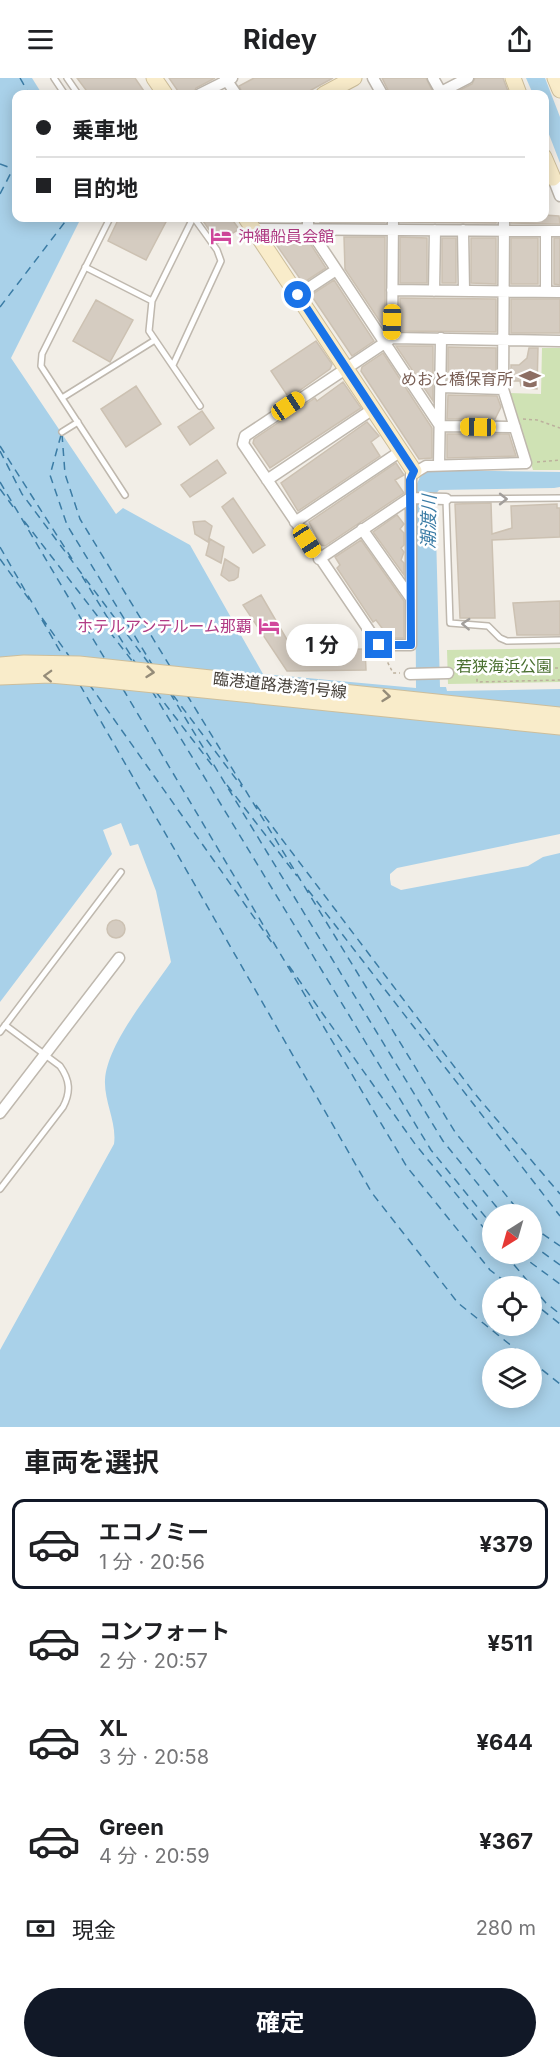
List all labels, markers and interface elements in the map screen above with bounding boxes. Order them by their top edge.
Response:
icon: menu [24,23,57,56]
text: Ridey [243,23,317,56]
icon: share [503,23,536,56]
text: 乗車地 [72,117,138,143]
text: 目的地 [72,175,138,201]
hotel icon: 沖縄船員会館 [209,224,233,248]
place label: 沖縄船員会館 [238,226,334,246]
route start [284,281,311,308]
car [383,304,401,340]
school or university icon: めおと橋保育所 [518,367,542,391]
place label: めおと橋保育所 [401,369,513,389]
car [268,388,308,424]
car [460,418,496,436]
water label: 潮渡川 [418,493,440,549]
one-way arrow [498,493,507,505]
car [290,521,324,561]
hotel icon: ホテルアンテルーム那覇 [257,614,281,638]
place label: ホテルアンテルーム那覇 [77,616,252,636]
one-way arrow [461,618,470,631]
callout: 1 分 [286,624,358,666]
route end [365,631,392,658]
text: 1 分 [305,633,339,657]
park label: 若狭海浜公園 [456,656,552,676]
one-way arrow [145,665,154,678]
street label: 臨港道路港湾1号線 [212,668,348,702]
one-way arrow [44,669,53,682]
one-way arrow [381,689,390,702]
north arrow [482,1204,542,1264]
map controls [482,1204,542,1408]
button: locate [482,1276,542,1336]
button: layers [482,1348,542,1408]
text: 車両を選択 [24,1446,159,1479]
icon: car [27,1517,81,1571]
text: エコノミー [99,1519,209,1545]
text: ¥379 [479,1531,533,1557]
text: 1 分 · 20:56 [99,1550,205,1574]
icon: car [27,1616,81,1670]
text: コンフォート [99,1618,230,1644]
text: ¥511 [487,1630,533,1656]
text: 2 分 · 20:57 [99,1649,208,1673]
icon: car [27,1715,81,1769]
text: XL [99,1715,128,1741]
text: ¥644 [476,1729,533,1755]
text: 3 分 · 20:58 [99,1745,209,1769]
icon: car [27,1814,81,1868]
text: Green [99,1814,164,1840]
text: ¥367 [479,1828,533,1854]
text: 4 分 · 20:59 [99,1844,210,1868]
icon: cash [24,1912,57,1945]
text: 280 m [476,1916,536,1940]
text: 現金 [72,1917,116,1943]
button: 確定 [24,1988,536,2057]

